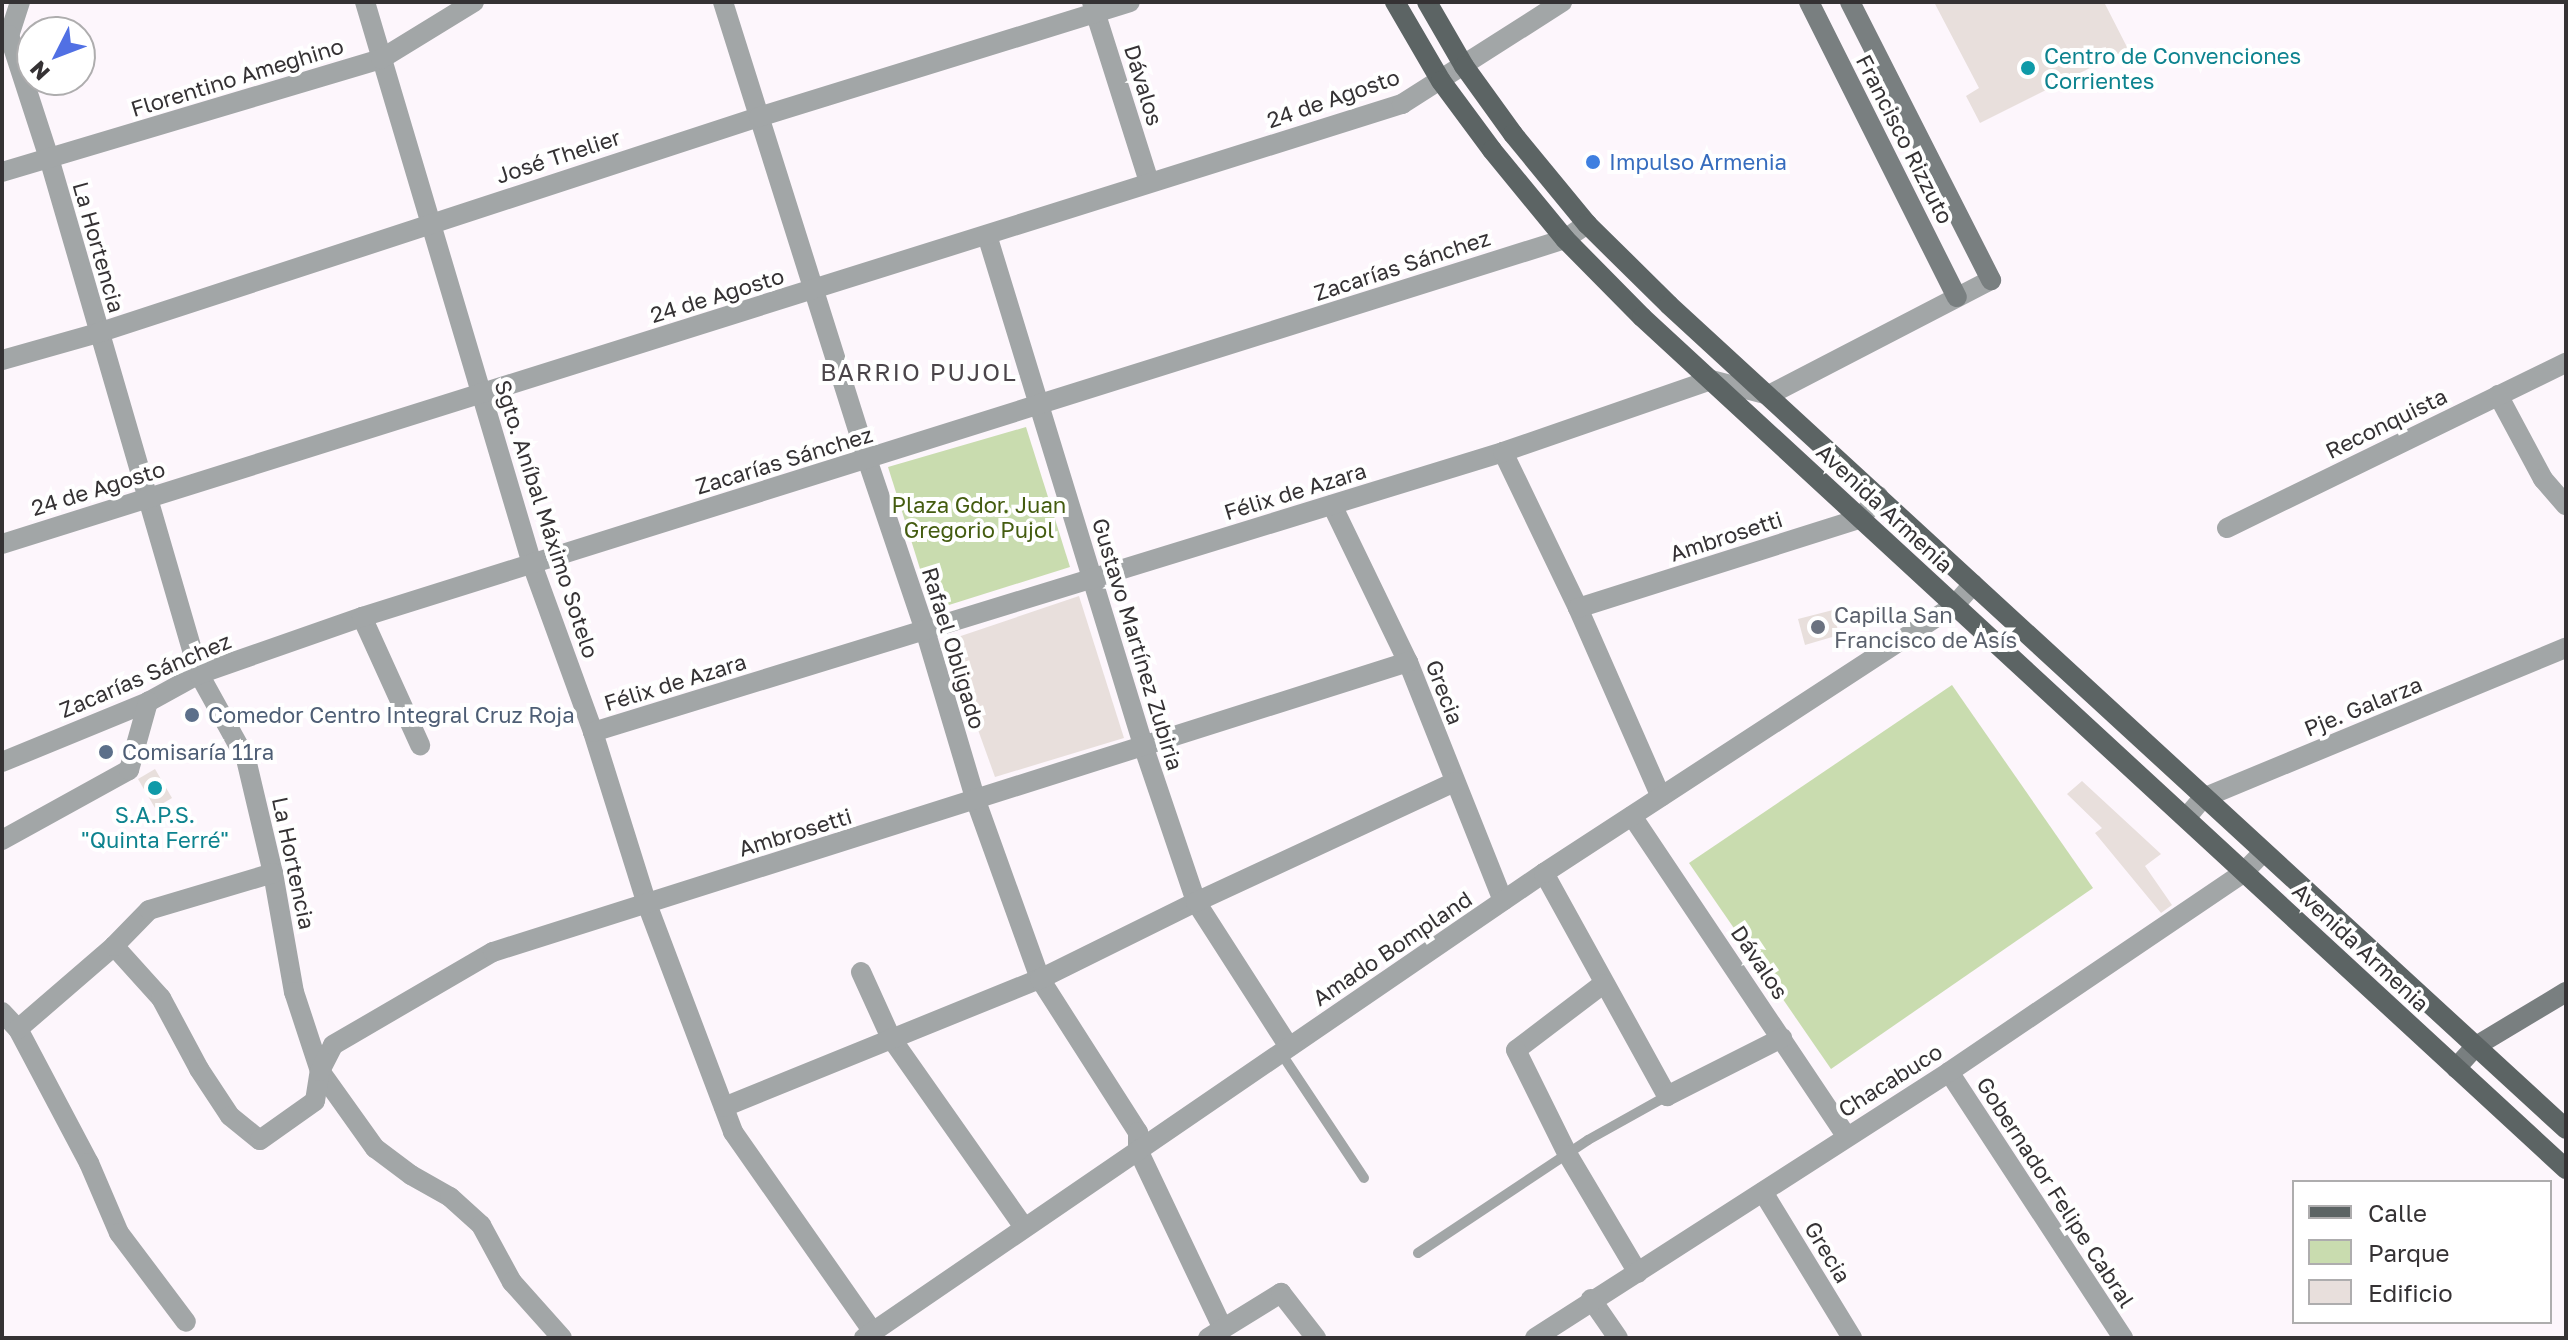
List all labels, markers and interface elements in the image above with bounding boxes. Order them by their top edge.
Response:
north arrow [16,16,96,96]
street label: Florentino Ameghino [127,32,347,122]
street label: Dávalos [1119,41,1169,129]
place label: Centro de Convenciones Corrientes [2044,42,2301,94]
street label: Francisco Rizzuto [1851,50,1959,228]
text: N [24,56,55,86]
marker: Centro de Convenciones Corrientes [2019,59,2037,77]
street label: 24 de Agosto [1263,63,1403,133]
street label: José Thelier [492,123,624,189]
place label: Impulso Armenia [1609,149,1787,175]
marker: Impulso Armenia [1584,153,1602,171]
street label: La Hortencia [68,178,130,316]
street label: Zacarías Sánchez [1311,224,1493,306]
street label: 24 de Agosto [647,262,787,328]
district label: BARRIO PUJOL [820,358,1018,386]
street label: Sgto. Aníbal Máximo Sotelo [490,377,604,661]
street label: Reconquista [2321,382,2451,464]
street label: Zacarías Sánchez [692,421,876,499]
street label: Avenida Armenia [1812,438,1958,578]
street label: 24 de Agosto [28,455,168,521]
street label: Félix de Azara [1221,457,1369,525]
park label: Plaza Gdor. Juan Gregorio Pujol [892,491,1066,542]
street label: Ambrosetti [1666,505,1786,567]
street label: Gustavo Martínez Zubiria [1087,515,1189,773]
street label: Rafael Obligado [917,564,991,732]
place label: Capilla San Francisco de Asís [1834,601,2017,652]
marker: Capilla San Francisco de Asís [1809,618,1827,636]
street label: Zacarías Sánchez [55,627,235,723]
street label: Félix de Azara [601,648,749,716]
street label: Grecia [1421,656,1469,728]
street label: Pje. Galarza [2300,670,2426,742]
place label: Comedor Centro Integral Cruz Roja [208,702,575,728]
marker: Comedor Centro Integral Cruz Roja [183,706,201,724]
place label: Comisaría 11ra [122,739,274,765]
marker: Comisaría 11ra [97,743,115,761]
marker: S.A.P.S. "Quinta Ferré" [146,779,164,797]
street label: La Hortencia [267,794,321,932]
place label: S.A.P.S. "Quinta Ferré" [81,801,229,852]
street label: Ambrosetti [735,802,855,862]
street label: Avenida Armenia [2288,877,2434,1017]
street label: Amado Bompland [1307,885,1477,1011]
street label: Dávalos [1726,920,1794,1004]
street label: Chacabuco [1833,1038,1947,1122]
street label: Gobernador Felipe Cabral [1972,1072,2140,1312]
legend [2292,1180,2552,1324]
text: Calle [2368,1198,2427,1227]
street label: Grecia [1799,1217,1857,1287]
text: Parque [2368,1238,2449,1267]
text: Edificio [2368,1278,2453,1307]

